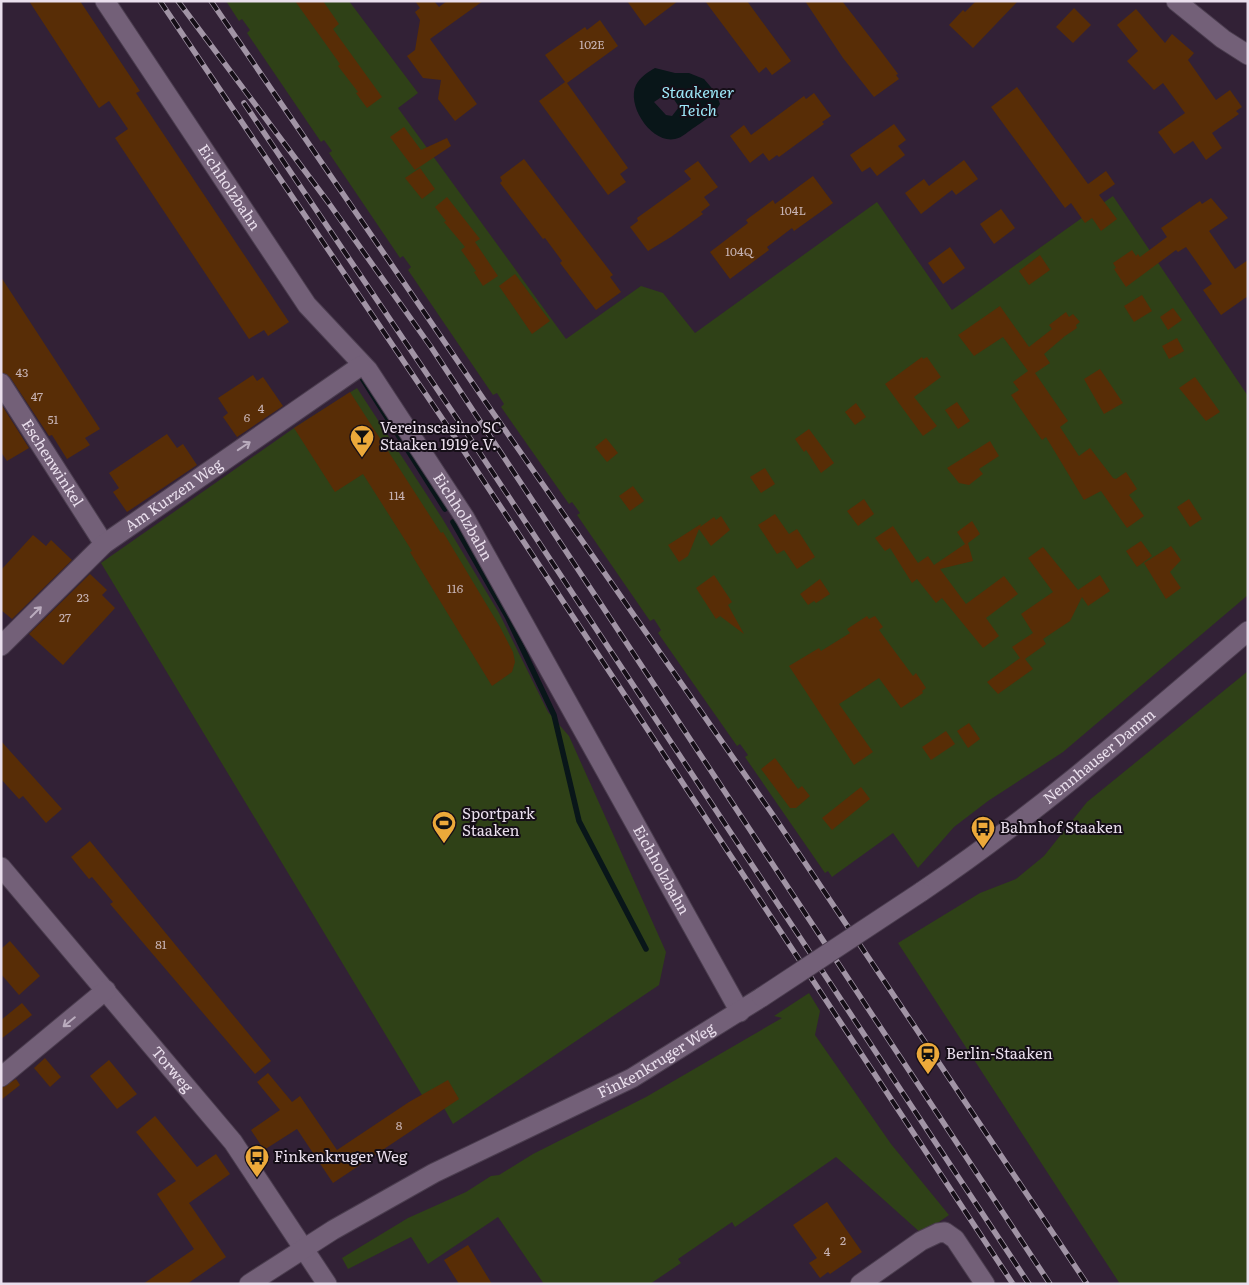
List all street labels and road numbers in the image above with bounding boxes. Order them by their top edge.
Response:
street label: Eichholzbahn [193,139,267,235]
street label: Eschenwinkel [17,414,90,511]
street label: Am Kurzen Weg [119,452,227,536]
street label: Eichholzbahn [428,467,500,565]
street label: Nennhauser Damm [1037,702,1160,809]
street label: Eichholzbahn [628,820,697,918]
street label: Finkenkruger Weg [593,1016,720,1103]
street label: Torweg [147,1040,200,1097]

